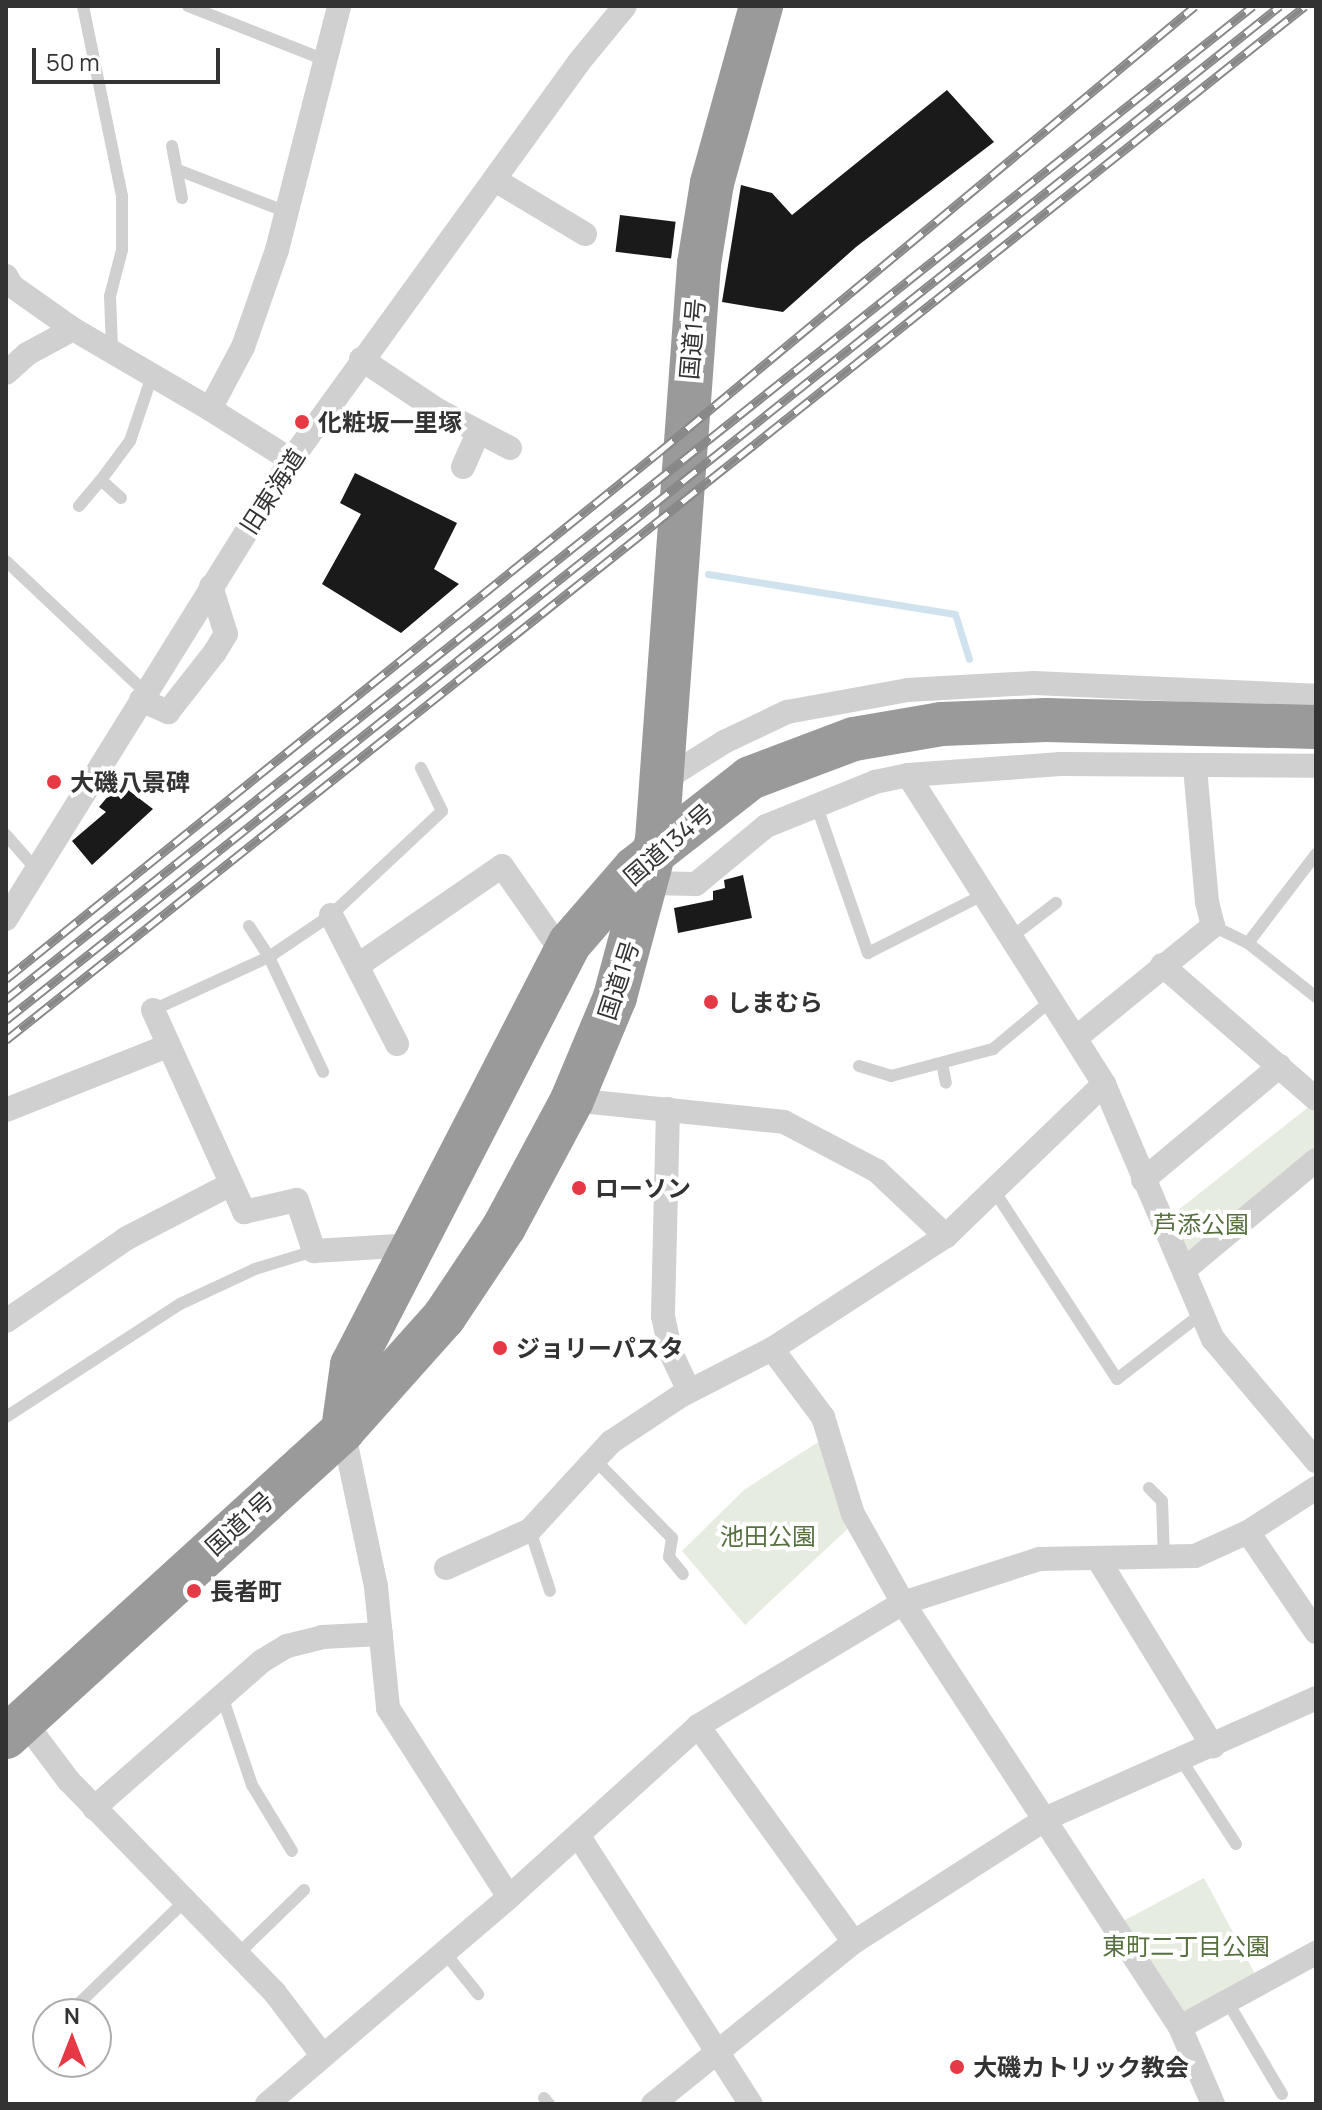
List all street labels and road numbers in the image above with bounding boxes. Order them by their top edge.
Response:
street label: 国道1号 [674,297,710,381]
street label: 旧東海道 [234,443,310,539]
street label: 国道134号 [618,797,718,891]
street label: 国道1号 [592,937,644,1023]
street label: 国道1号 [199,1485,279,1561]

